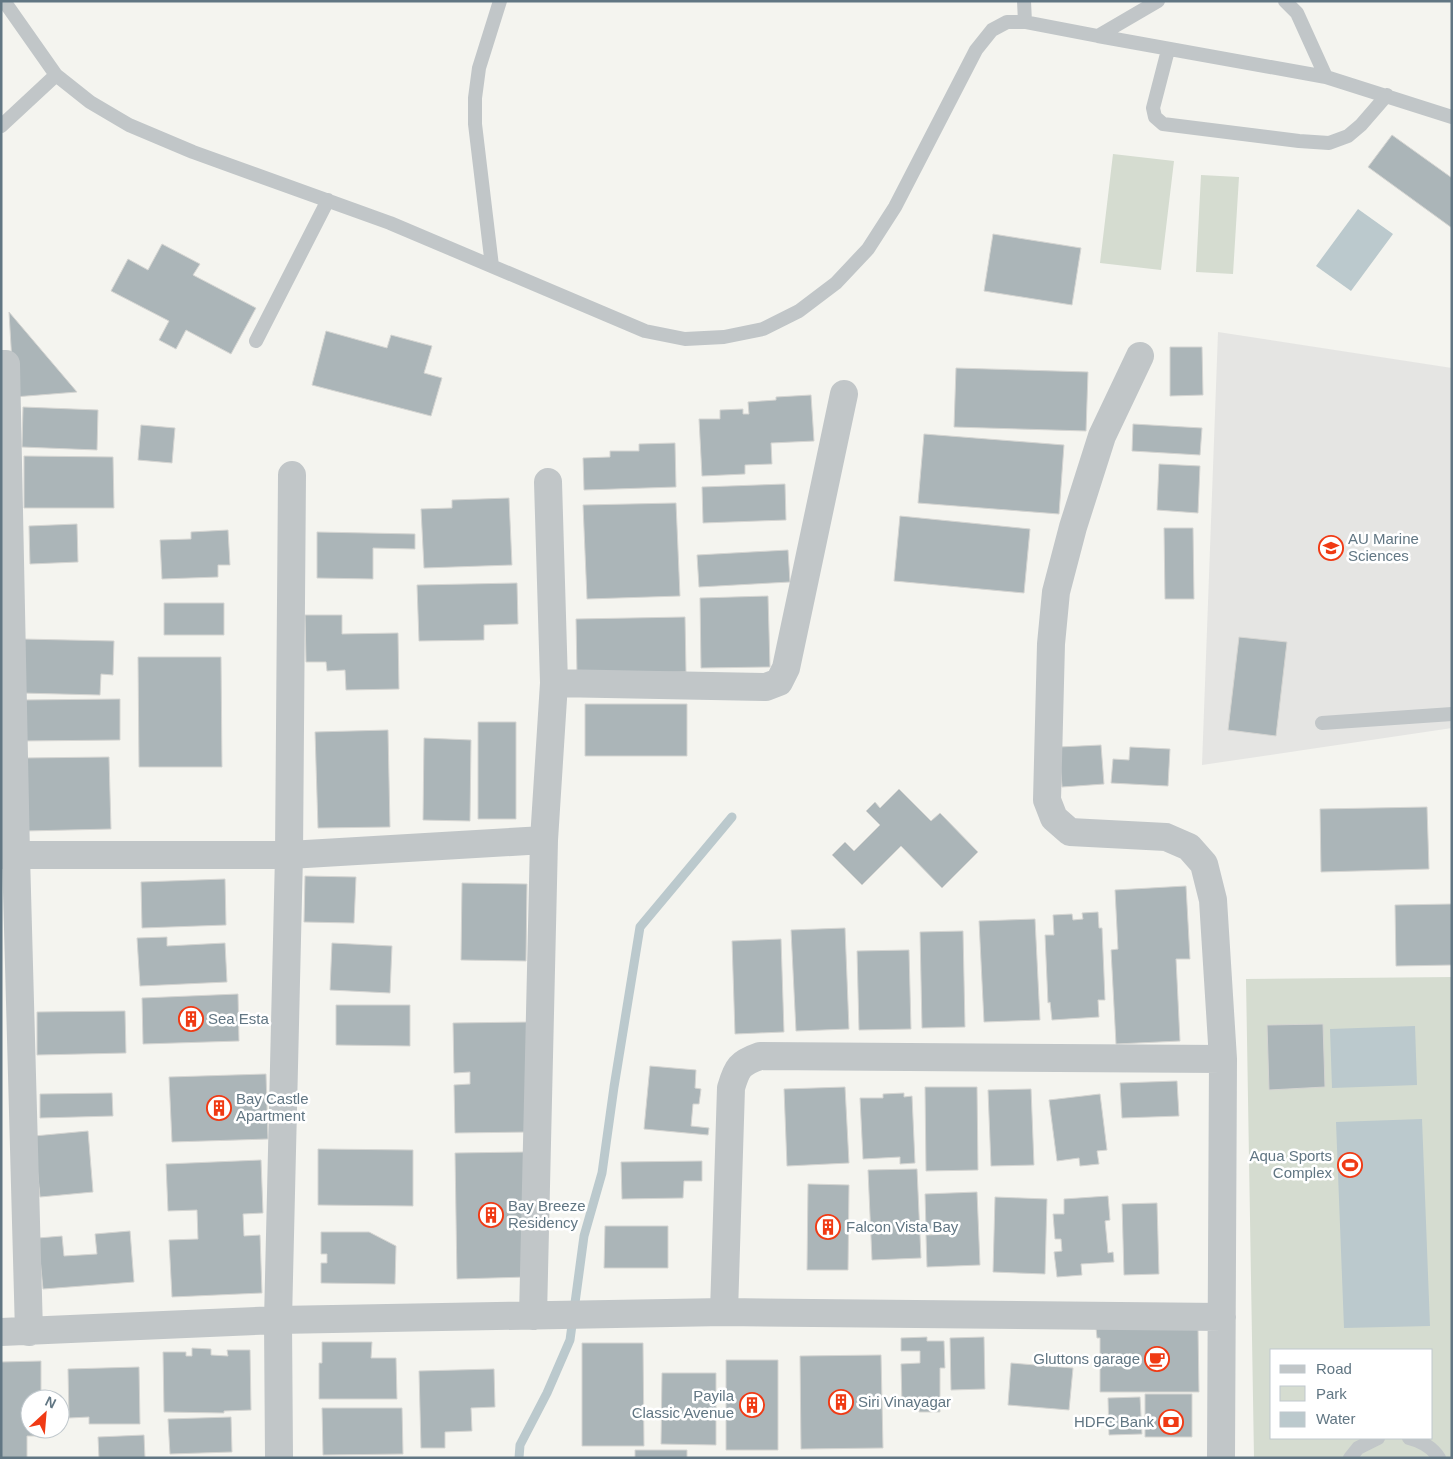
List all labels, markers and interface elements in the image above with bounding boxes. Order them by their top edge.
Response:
place label: AU Marine Sciences [1348,530,1419,564]
school or university icon: AU Marine Sciences [1318,535,1344,561]
building icon: Sea Esta [178,1006,204,1032]
place label: Sea Esta [208,1010,270,1027]
place label: Bay Castle Apartment [236,1090,309,1124]
building icon: Bay Castle Apartment [206,1095,232,1121]
place label: Aqua Sports Complex [1249,1147,1332,1181]
sports icon: Aqua Sports Complex [1337,1152,1363,1178]
place label: Bay Breeze Residency [508,1197,586,1231]
building icon: Bay Breeze Residency [478,1202,504,1228]
building icon: Falcon Vista Bay [815,1214,841,1240]
place label: Falcon Vista Bay [846,1218,959,1235]
cafe icon: Gluttons garage [1144,1346,1170,1372]
legend [1270,1349,1433,1439]
place label: Gluttons garage [1033,1350,1140,1367]
text: Road [1316,1360,1352,1377]
text: Park [1316,1385,1347,1402]
place label: Payila Classic Avenue [632,1387,735,1421]
north arrow [20,1389,70,1439]
building icon: Siri Vinayagar [828,1389,854,1415]
building icon: Payila Classic Avenue [739,1392,765,1418]
text: N [43,1393,59,1412]
place label: Siri Vinayagar [858,1393,951,1410]
bank icon: HDFC Bank [1158,1409,1184,1435]
text: Water [1316,1410,1355,1427]
place label: HDFC Bank [1074,1413,1154,1430]

